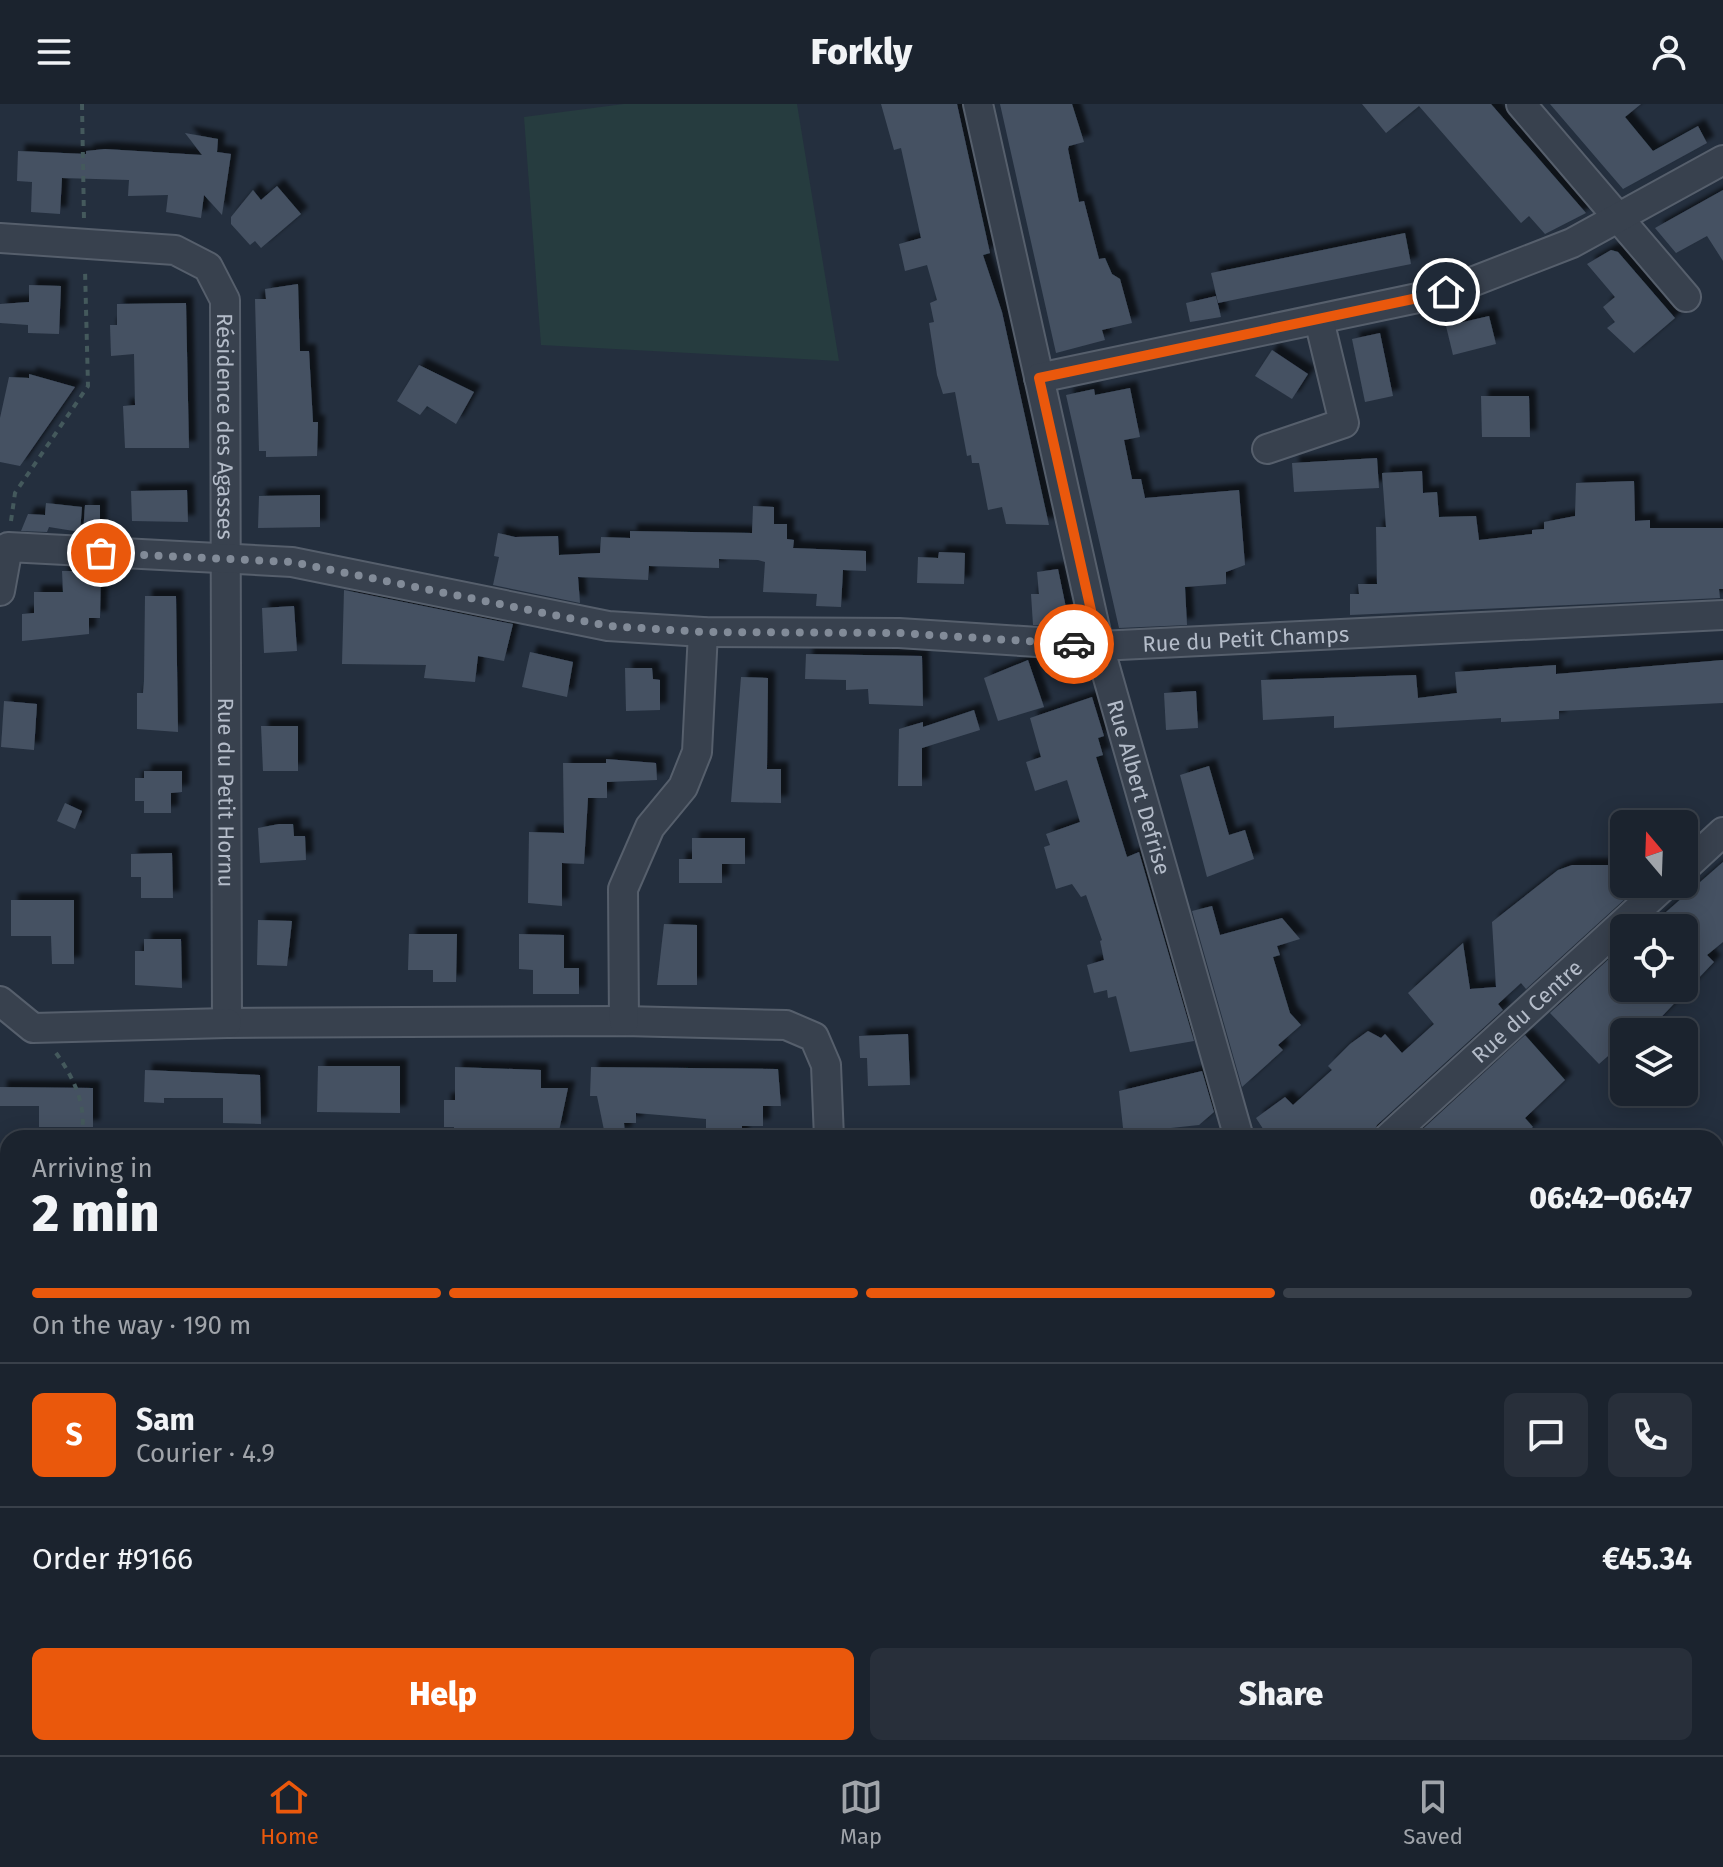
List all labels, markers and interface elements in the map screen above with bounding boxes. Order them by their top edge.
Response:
icon: menu [32,30,76,74]
text: Forkly [811,30,912,74]
icon: person [1647,30,1691,74]
pin [1412,258,1480,326]
icon: home [1424,270,1468,314]
street label: Résidence des Agasses [211,313,239,540]
pin [67,519,135,587]
icon: bag [79,531,123,575]
courier [1034,604,1114,684]
street label: Rue du Petit Champs [1142,621,1350,658]
icon: car [1052,622,1096,666]
street label: Rue Albert Defrise [1101,696,1176,878]
street label: Rue du Petit Hornu [212,697,240,887]
north arrow [1610,810,1698,898]
map controls [1610,810,1698,1106]
button: locate [1610,914,1698,1002]
street label: Rue du Centre [1466,954,1588,1069]
button: layers [1610,1018,1698,1106]
text: Arriving in [32,1153,153,1184]
text: 06:42–06:47 [1529,1180,1692,1216]
text: 2 min [32,1182,159,1245]
text: On the way · 190 m [32,1310,251,1341]
button: chat [1504,1393,1588,1477]
button: phone [1608,1393,1692,1477]
text: Sam [136,1402,195,1438]
text: S [65,1417,83,1453]
text: Courier · 4.9 [136,1438,275,1469]
text: Order #9166 [32,1541,193,1577]
text: €45.34 [1602,1541,1692,1577]
button: Help [32,1648,854,1740]
button: Share [870,1648,1692,1740]
tab: Home [260,1775,319,1850]
tab: Map [839,1775,883,1850]
tab: Saved [1403,1775,1463,1850]

